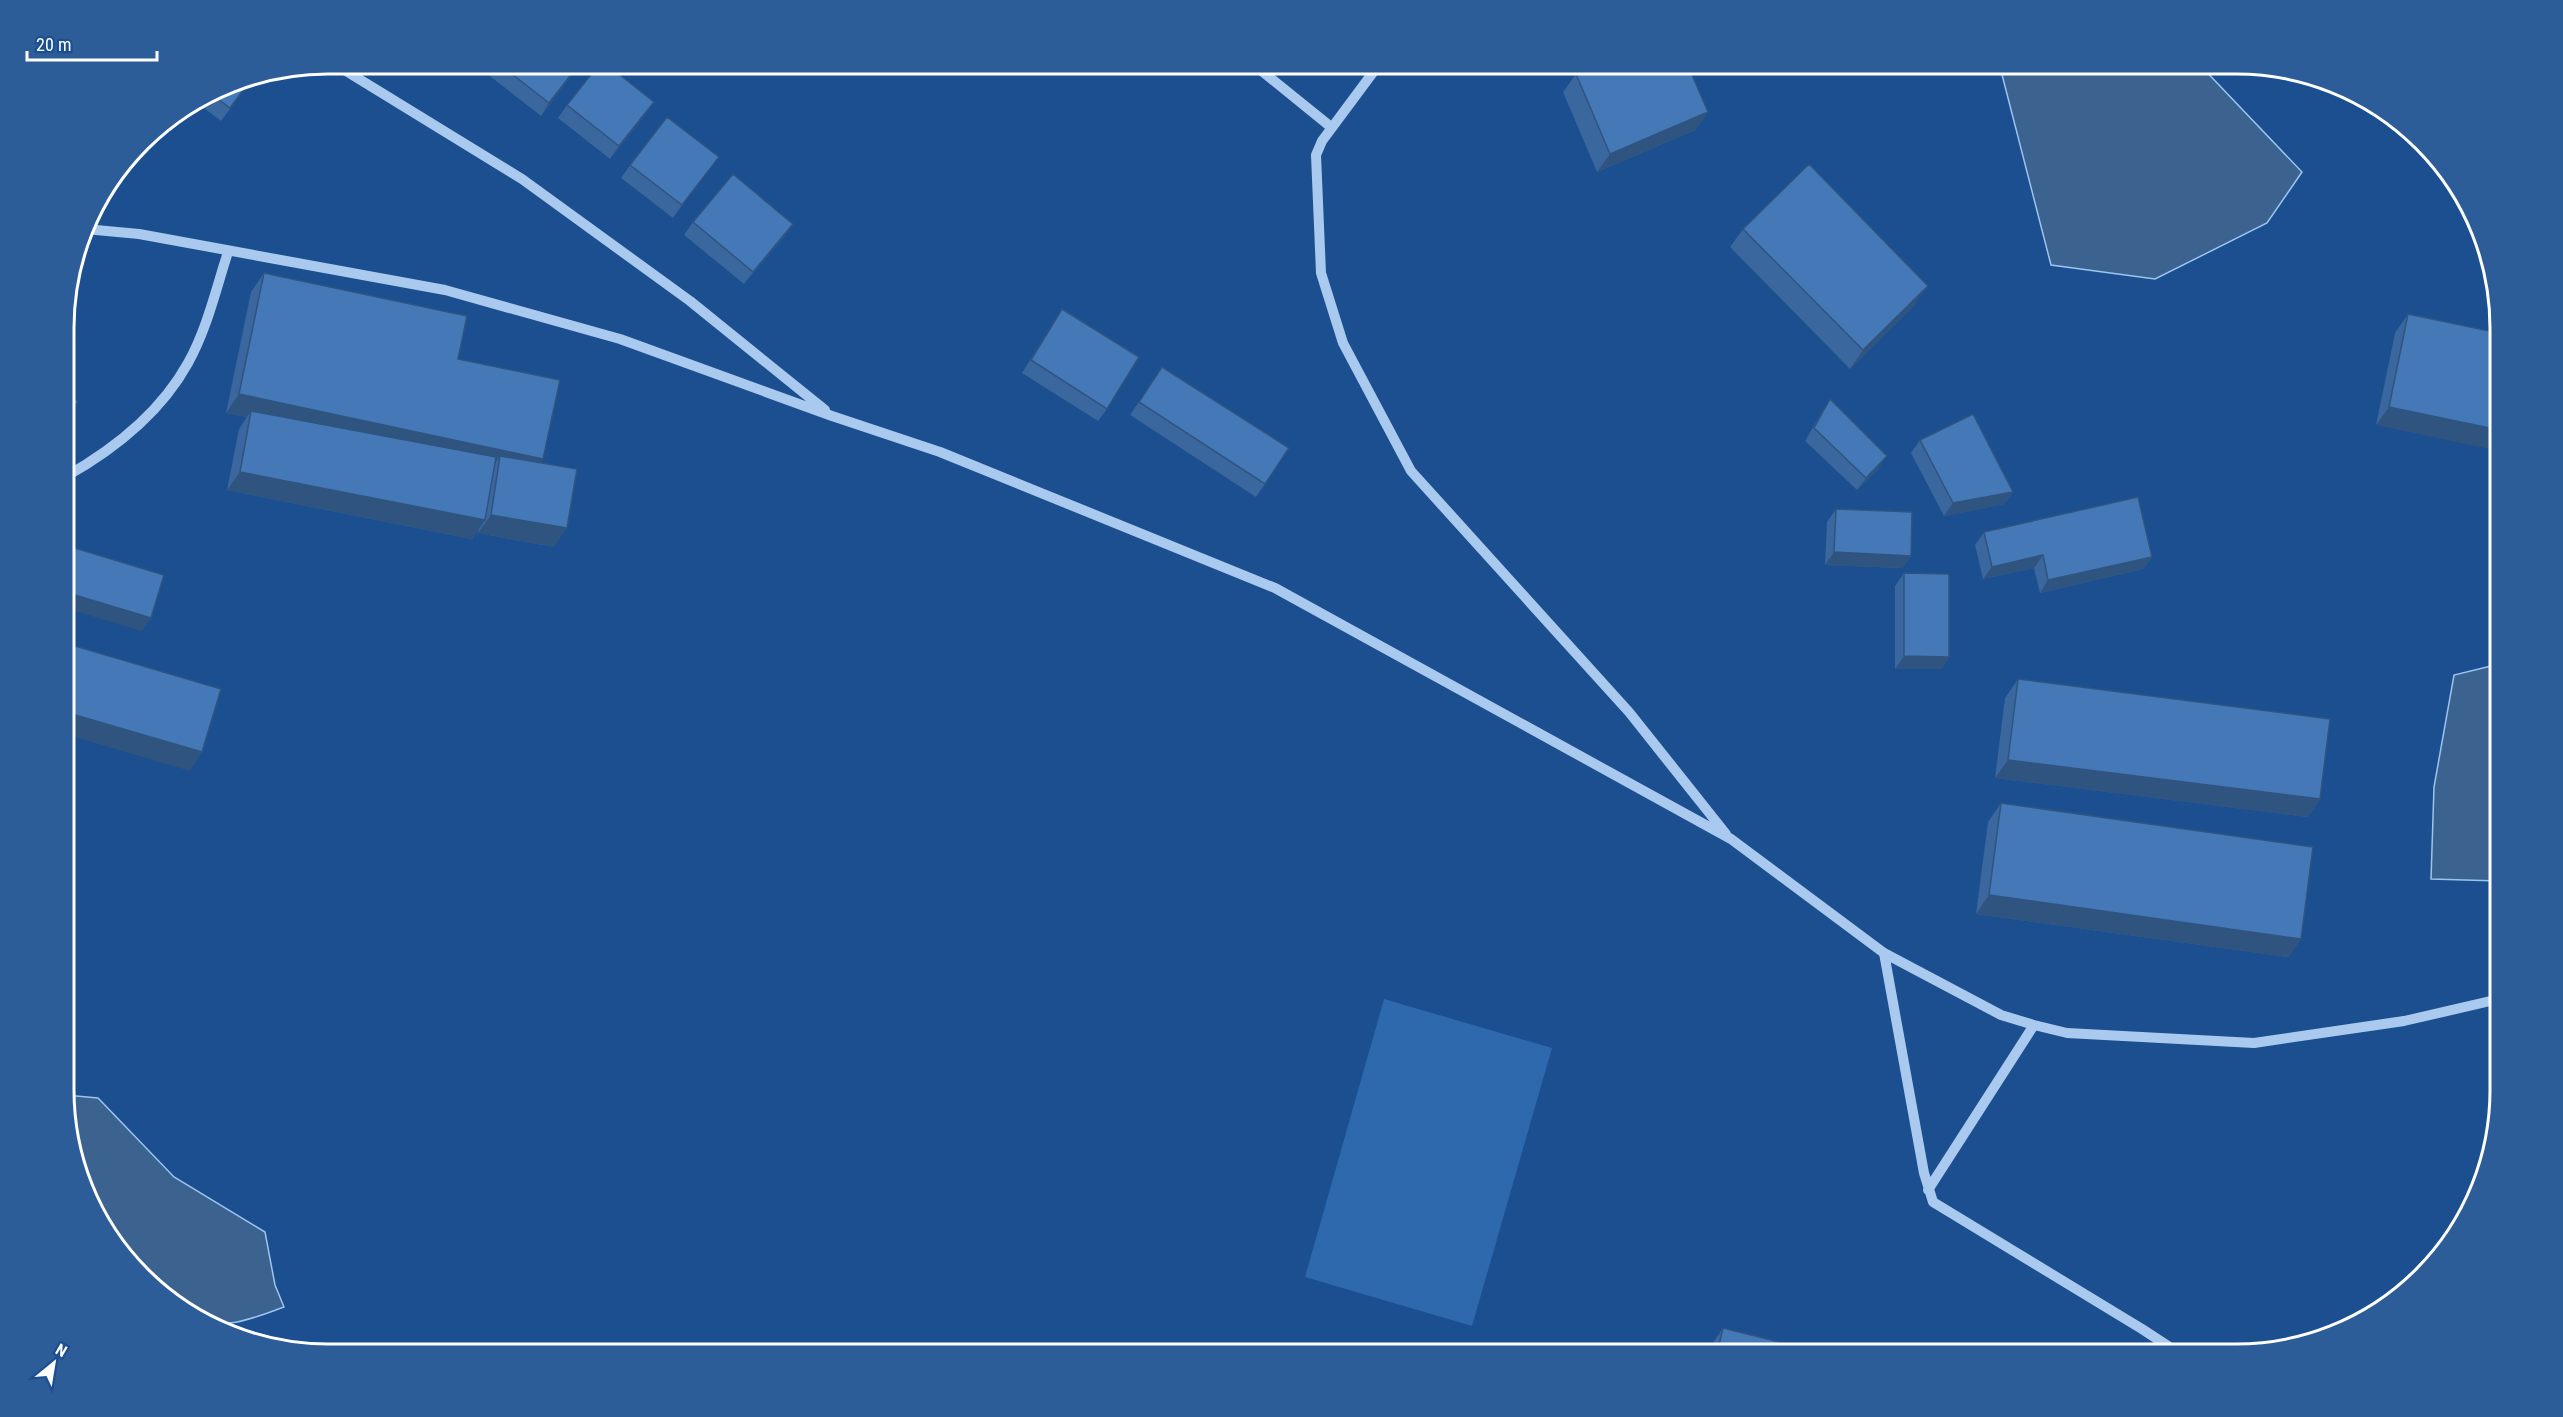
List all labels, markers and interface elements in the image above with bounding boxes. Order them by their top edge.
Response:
scale bar [27,24,158,62]
text: 20 m [36,34,71,55]
north arrow [24,1333,84,1393]
text: N [52,1340,70,1361]

